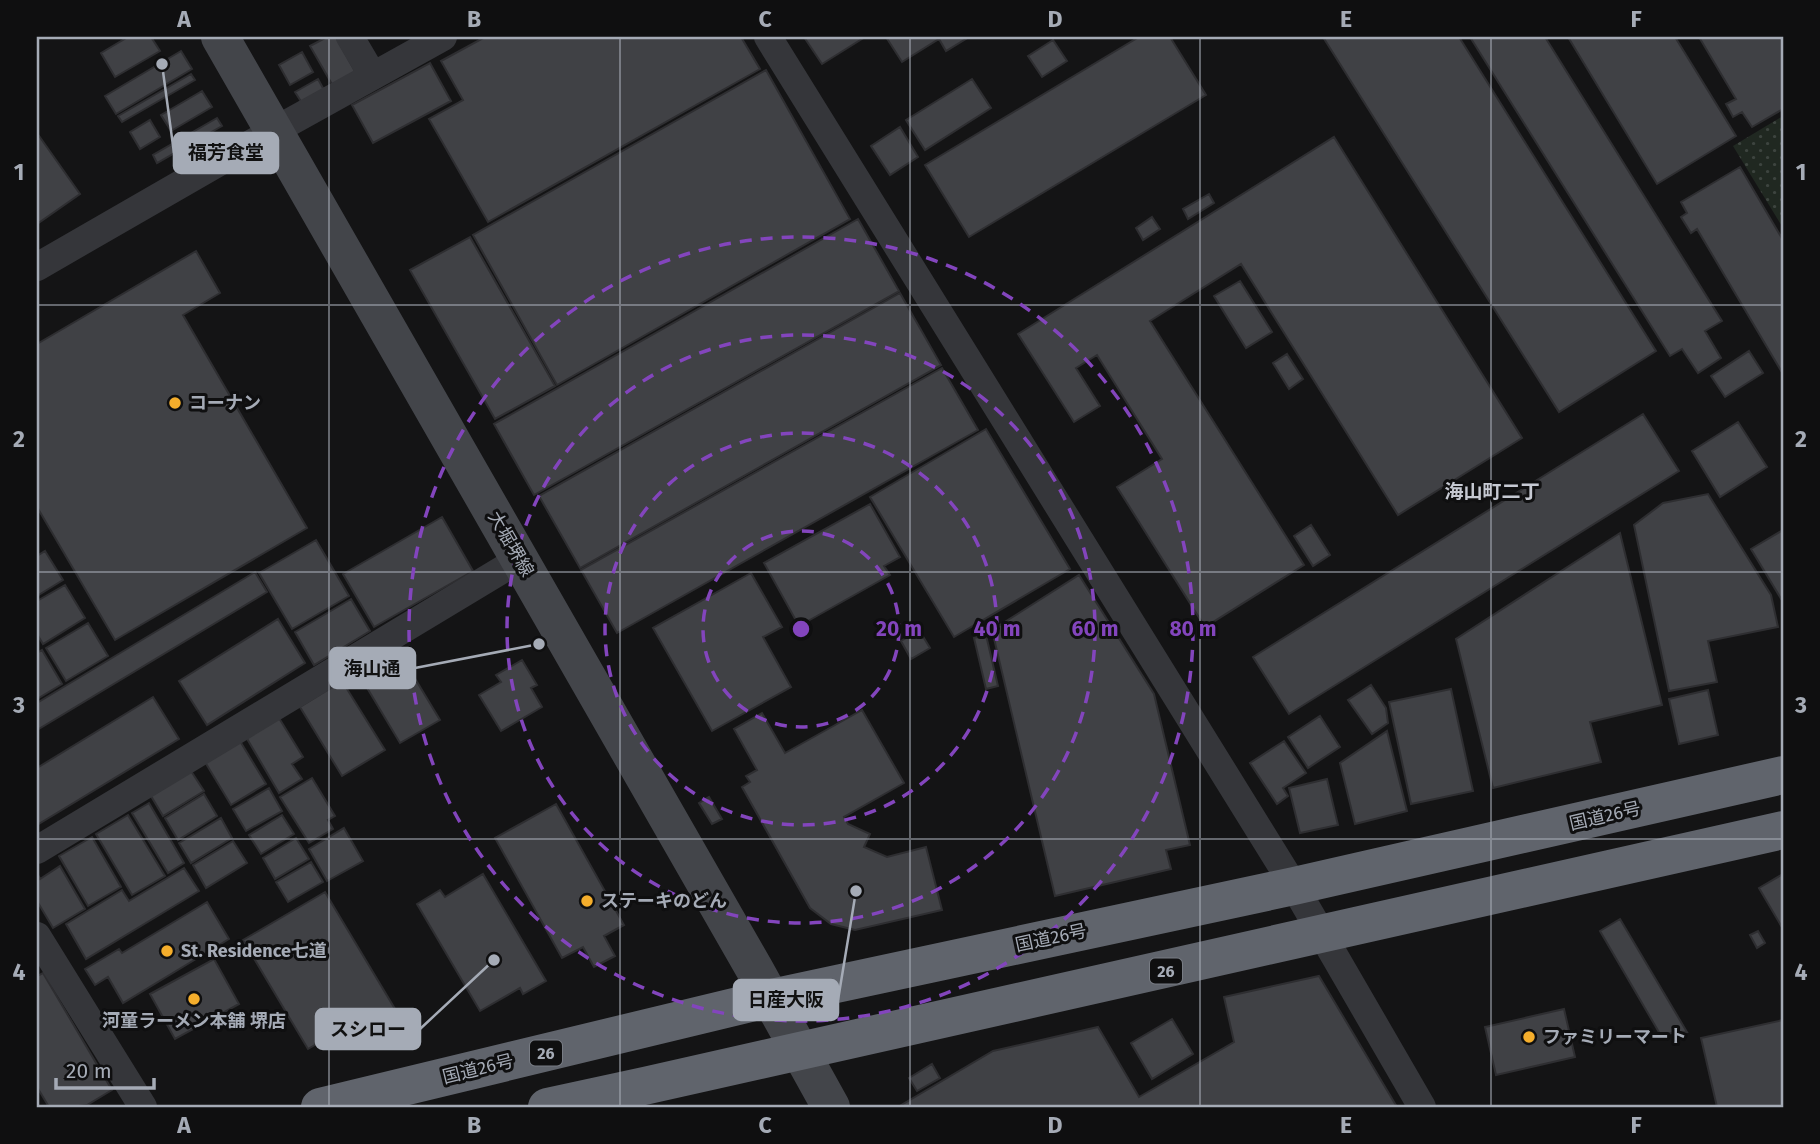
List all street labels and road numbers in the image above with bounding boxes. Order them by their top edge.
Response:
street label: 大堀堺線 [483,507,539,581]
street label: 国道26号 [1567,797,1643,835]
street label: 国道26号 [1013,920,1089,956]
road number: 26 [1150,959,1182,984]
road number: 26 [530,1040,562,1065]
street label: 国道26号 [440,1050,516,1088]

